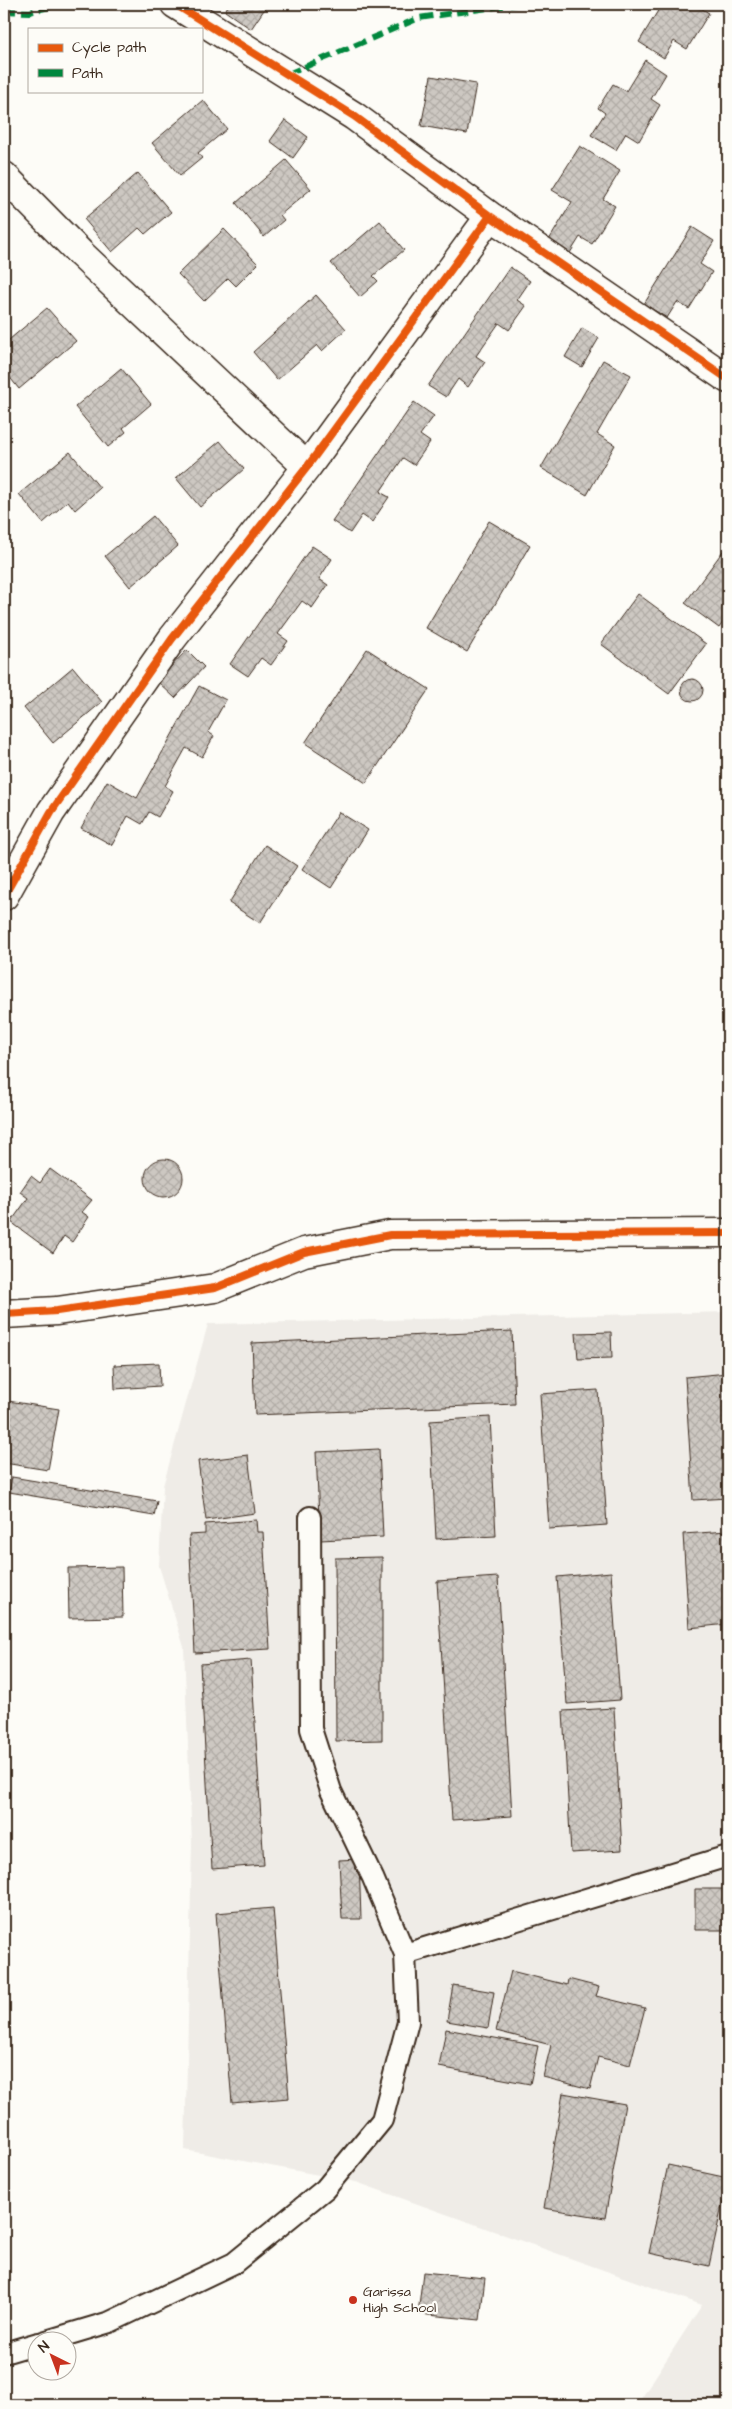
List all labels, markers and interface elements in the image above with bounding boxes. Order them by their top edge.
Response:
legend [28,28,202,92]
text: Cycle path [72,37,147,59]
text: Path [72,63,103,84]
place label: Garissa High School [363,2282,436,2318]
marker: Garissa High School [347,2294,359,2306]
north arrow [28,2332,78,2382]
text: N [34,2337,54,2357]

